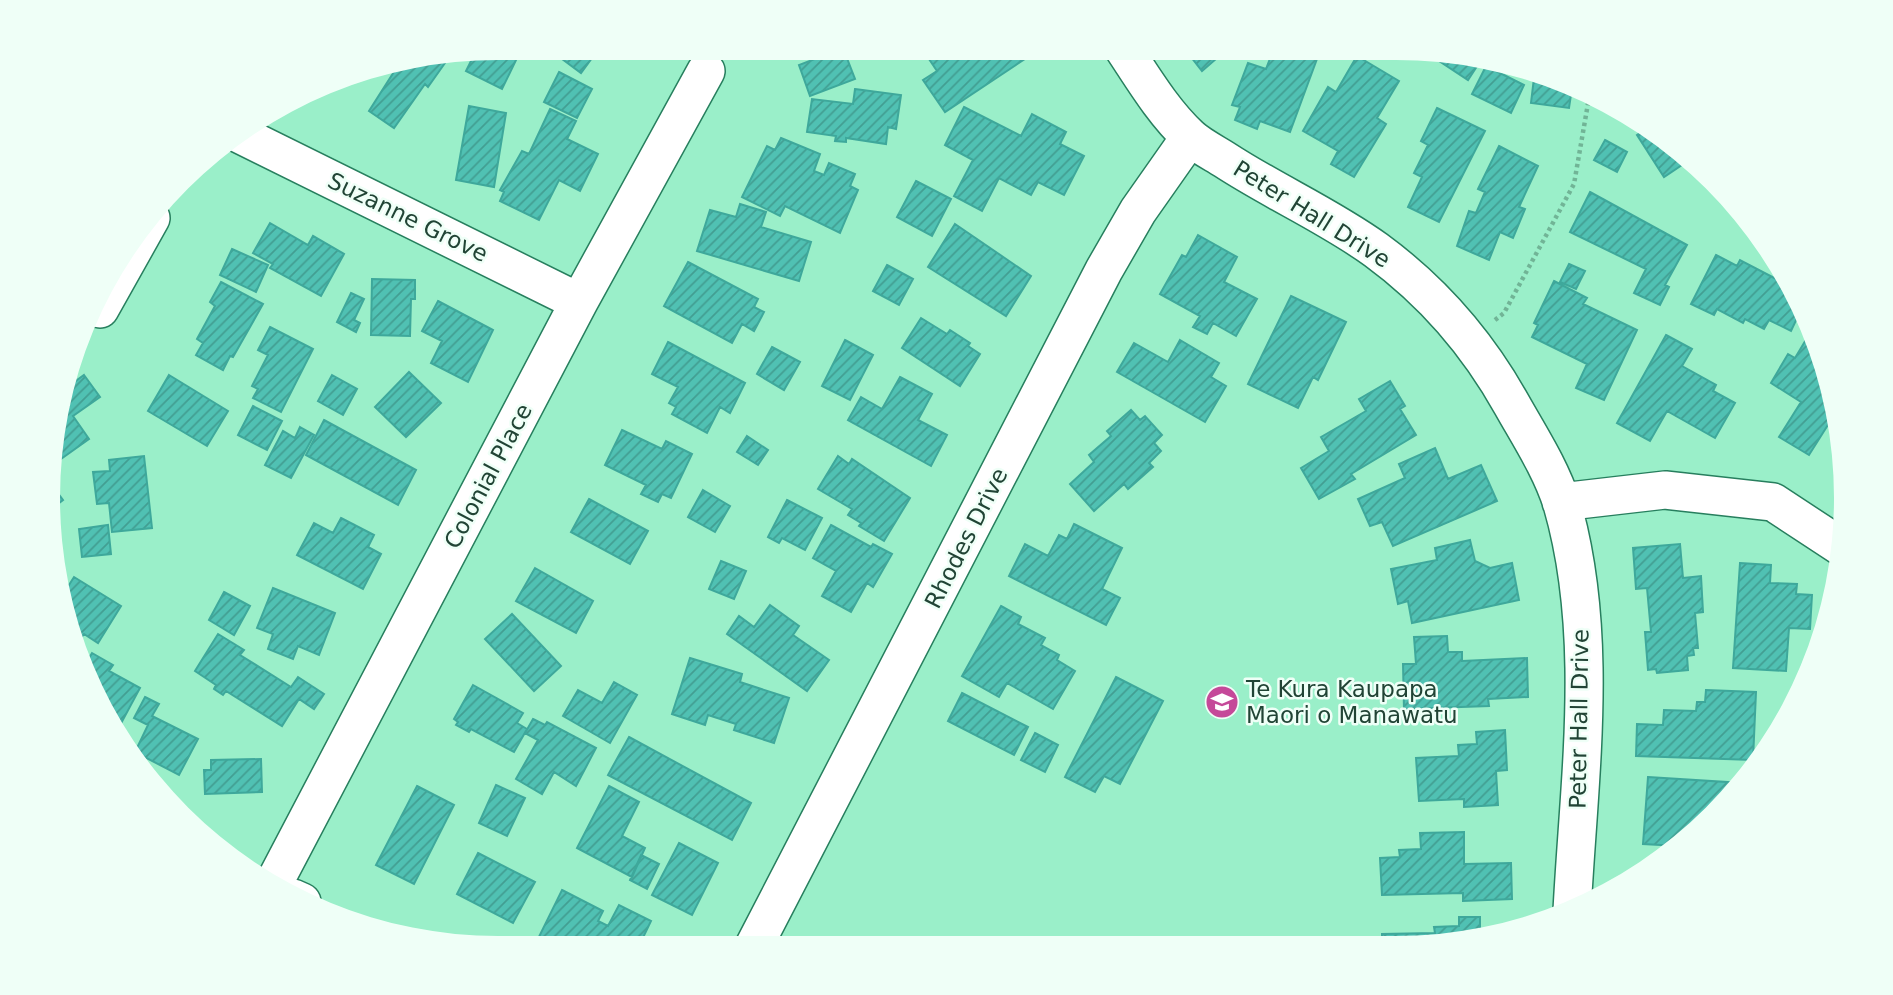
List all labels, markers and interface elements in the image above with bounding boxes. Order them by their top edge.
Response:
street label: Peter Hall Drive [1229,155,1395,273]
street label: Suzanne Grove [324,167,492,267]
street label: Colonial Place [439,399,537,553]
street label: Rhodes Drive [919,463,1013,613]
street label: Peter Hall Drive [1564,629,1594,809]
place label: Te Kura Kaupapa Maori o Manawatu [1245,676,1458,728]
school or university icon: Te Kura Kaupapa Maori o Manawatu [1203,683,1241,721]

